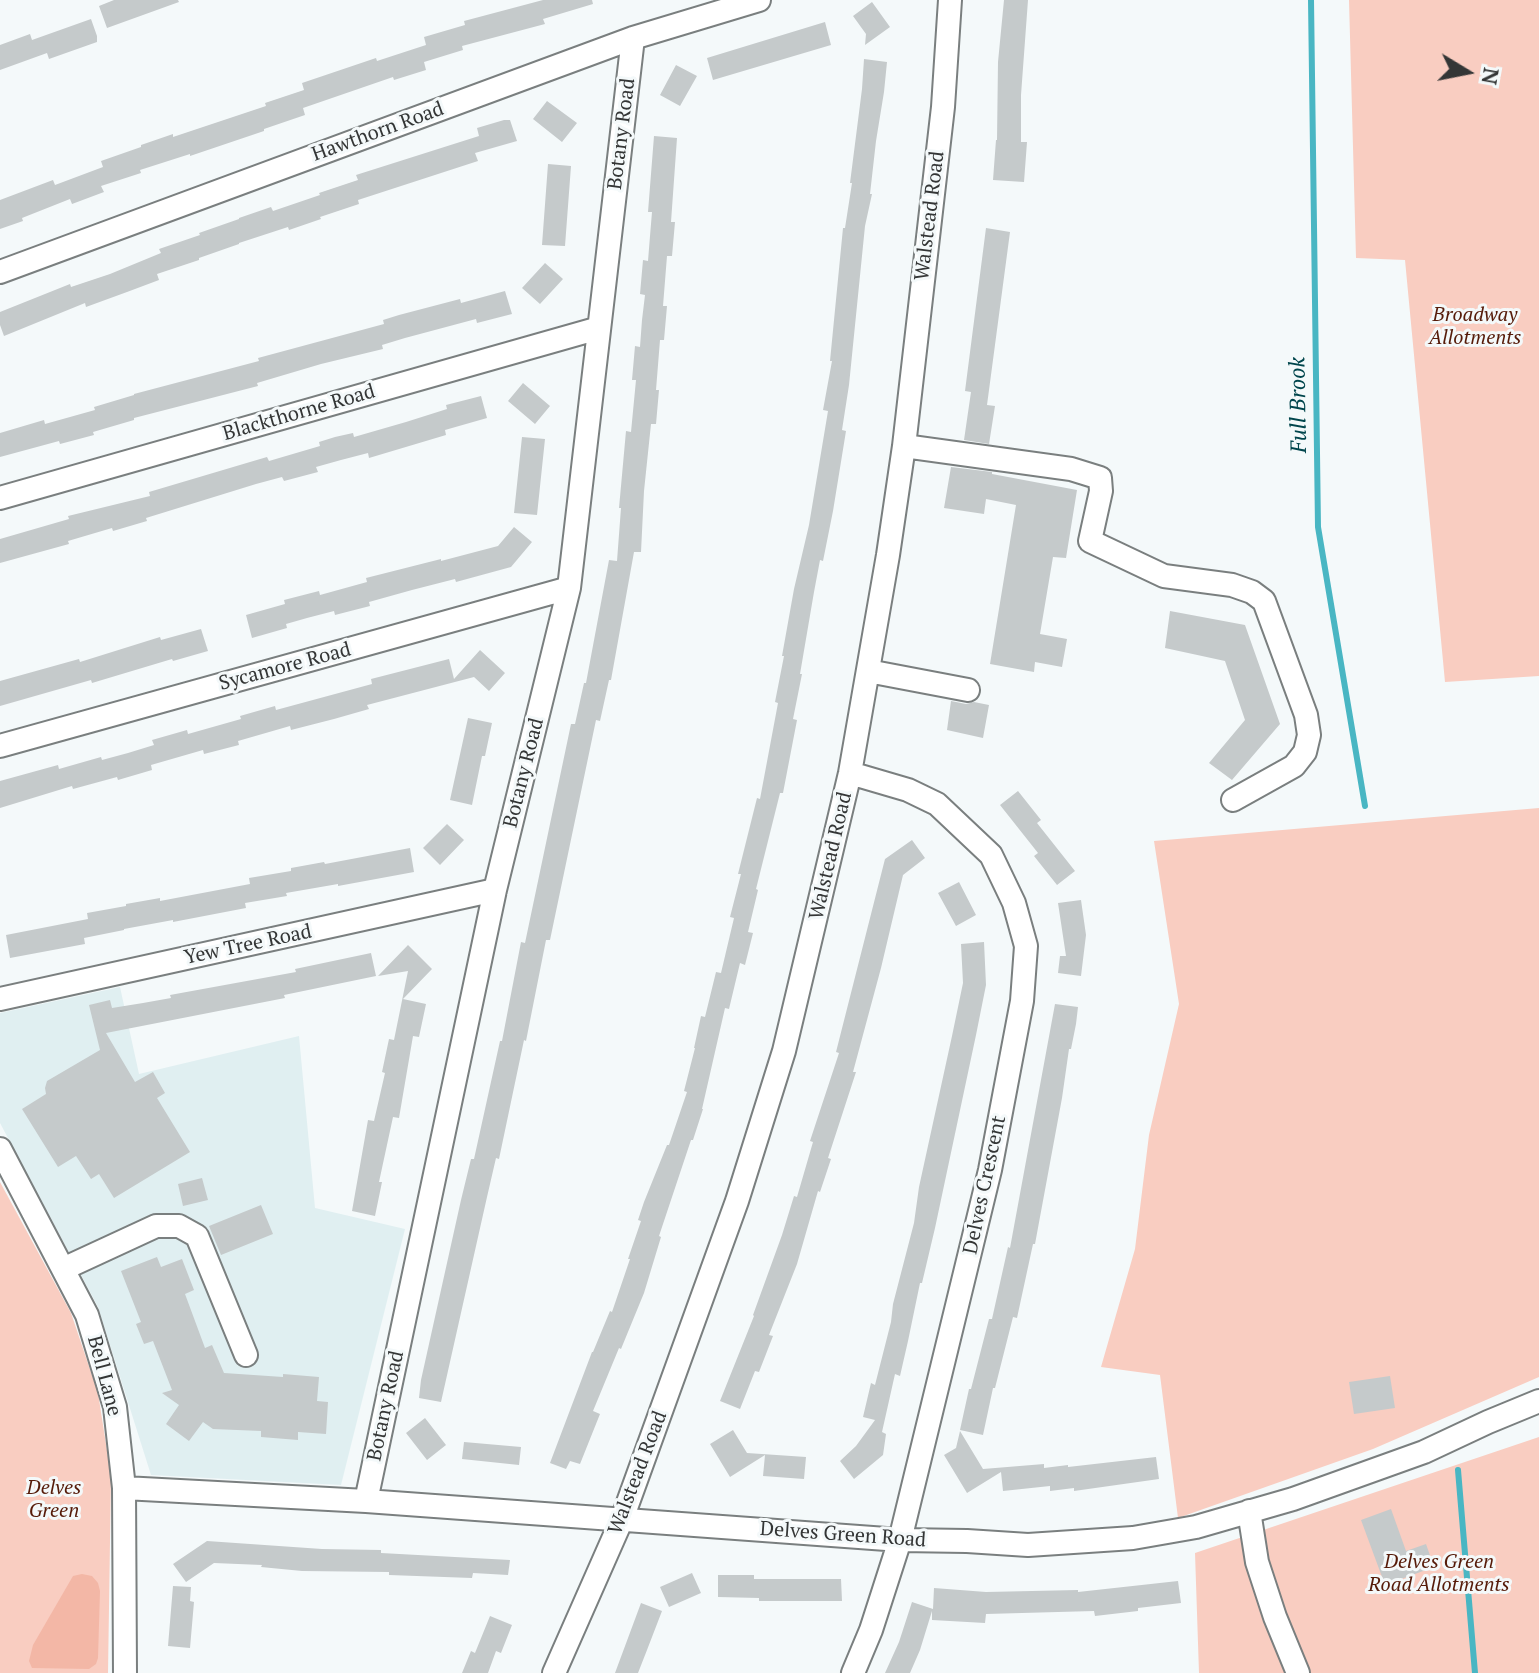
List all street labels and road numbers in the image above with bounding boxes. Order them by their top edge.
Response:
street label: Botany Road [603,77,641,191]
street label: Hawthorn Road [309,97,447,167]
street label: Walstead Road [910,150,950,282]
street label: Blackthorne Road [220,380,378,446]
street label: Sycamore Road [216,638,354,696]
street label: Botany Road [499,716,549,830]
street label: Walstead Road [805,790,857,922]
street label: Yew Tree Road [182,920,314,970]
street label: Delves Crescent [959,1113,1011,1257]
street label: Bell Lane [82,1333,126,1419]
street label: Botany Road [363,1349,409,1463]
street label: Walstead Road [603,1408,673,1538]
street label: Delves Green Road [759,1517,927,1553]

